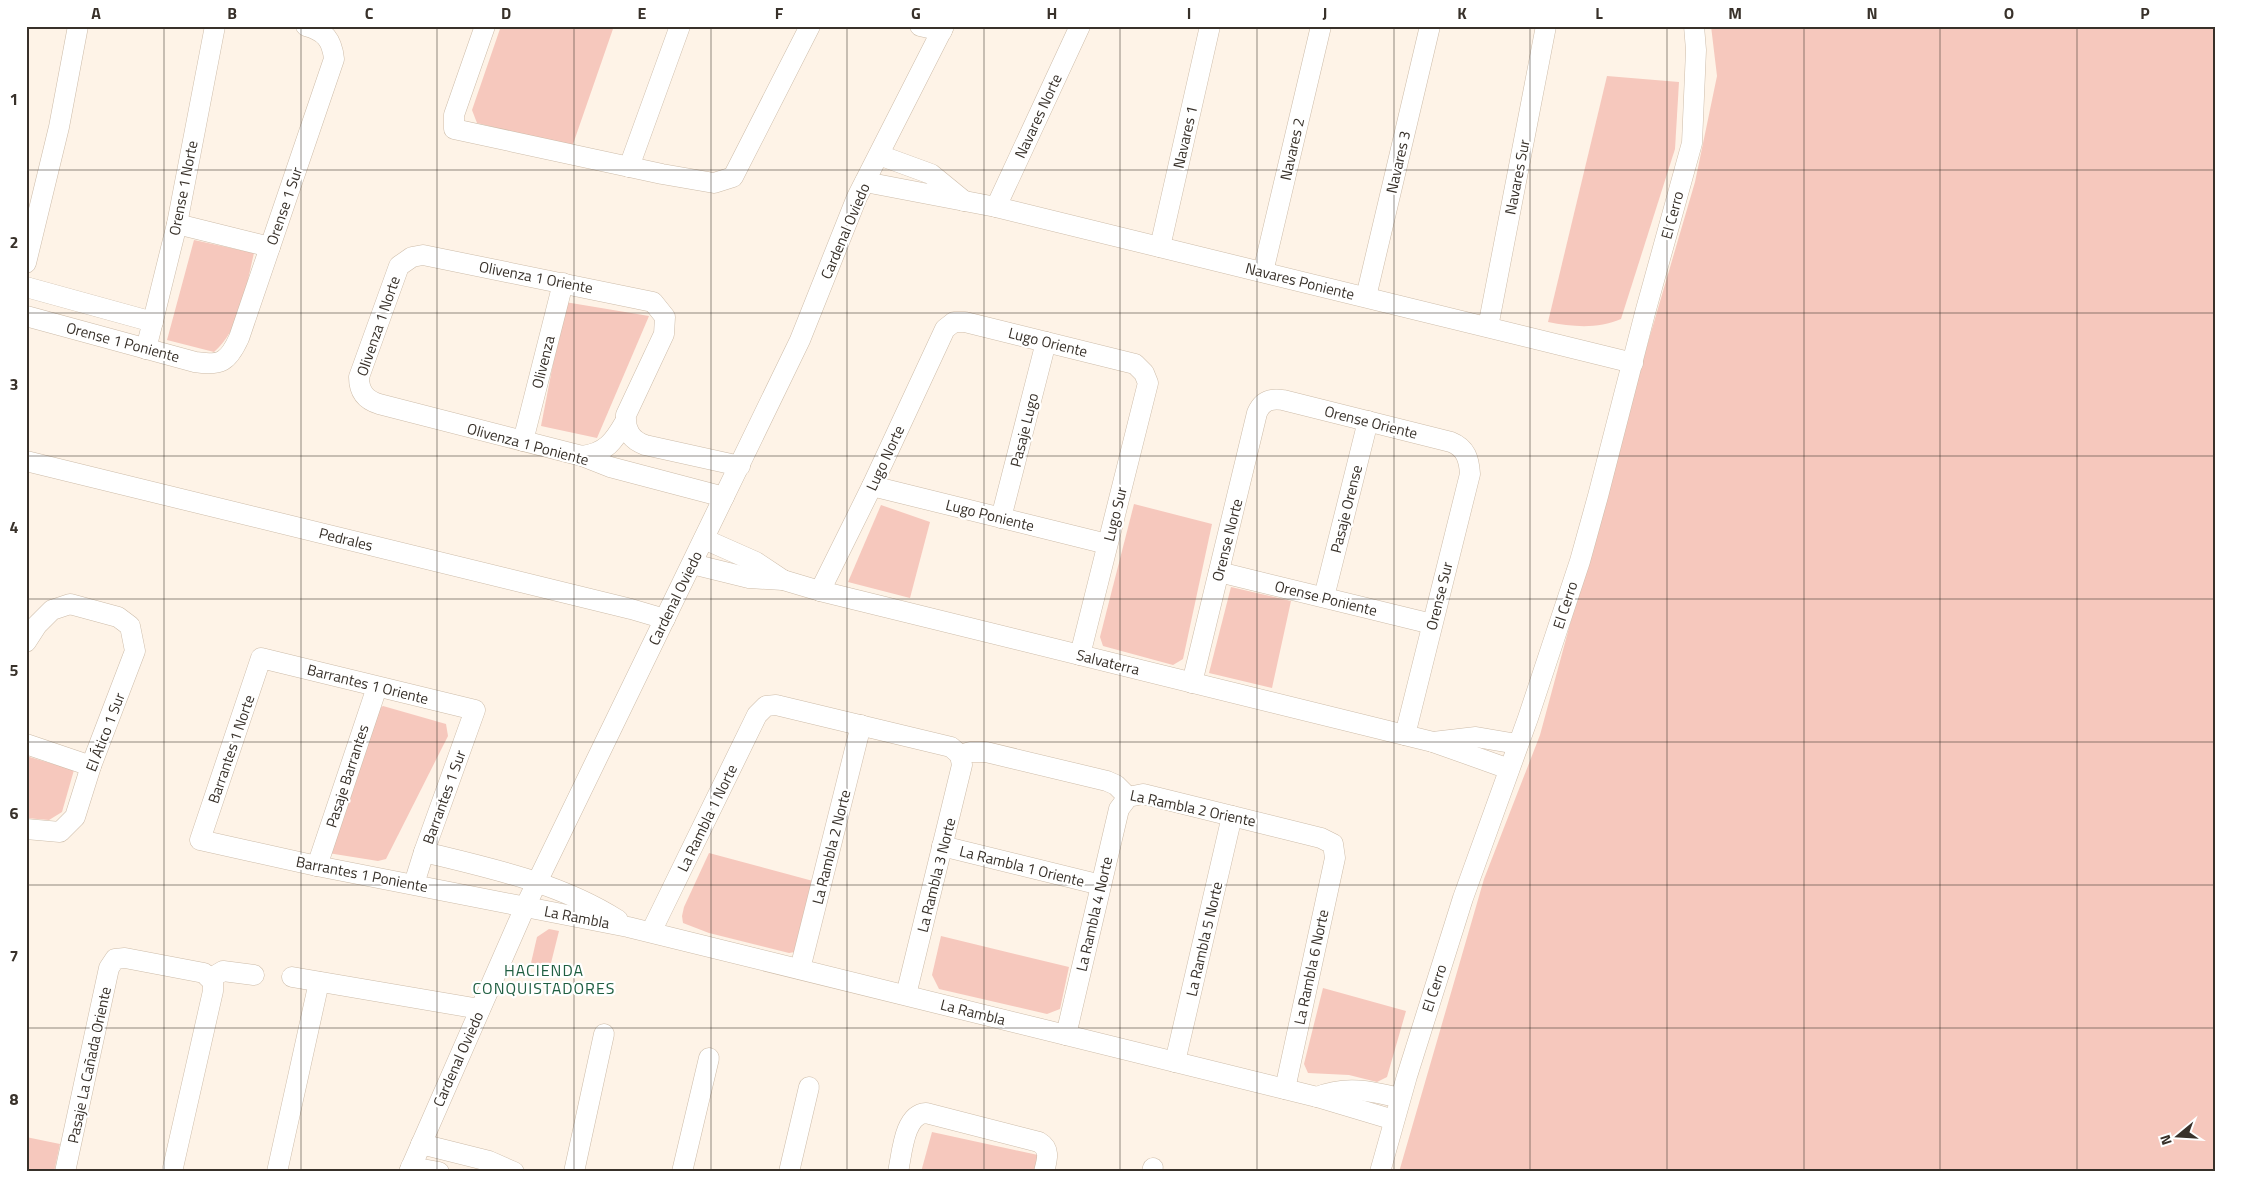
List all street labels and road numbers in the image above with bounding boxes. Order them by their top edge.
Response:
street label: Navares Norte [1008,70,1068,162]
street label: Navares 1 [1167,103,1203,171]
street label: Navares 2 [1274,115,1310,183]
street label: Navares 3 [1380,128,1416,196]
street label: Navares Sur [1498,137,1536,217]
street label: Orense 1 Norte [163,139,203,237]
street label: Orense 1 Sur [260,164,308,248]
street label: Cardenal Oviedo [814,179,876,283]
street label: El Cerro [1655,188,1689,242]
street label: Olivenza 1 Oriente [477,255,595,299]
street label: Navares Poniente [1243,256,1357,306]
street label: Olivenza 1 Norte [350,273,406,379]
street label: Orense 1 Poniente [64,316,182,368]
street label: Lugo Oriente [1006,321,1090,363]
street label: Olivenza [525,333,561,391]
street label: Pasaje Lugo [1004,390,1044,470]
street label: Orense Oriente [1322,399,1420,445]
street label: Olivenza 1 Poniente [465,417,591,471]
street label: Lugo Norte [860,421,910,495]
street label: Pasaje Orense [1324,463,1368,555]
street label: Lugo Sur [1097,484,1133,544]
street label: Lugo Poniente [943,493,1037,537]
street label: Orense Norte [1206,496,1248,584]
street label: Pedrales [316,521,376,557]
street label: Cardenal Oviedo [642,547,708,649]
street label: Orense Sur [1419,559,1459,633]
street label: Orense Poniente [1272,574,1380,622]
street label: El Cerro [1547,578,1584,632]
street label: Salvaterra [1074,643,1143,681]
street label: Barrantes 1 Oriente [305,658,431,710]
street label: El Ático 1 Sur [79,689,131,775]
street label: Barrantes 1 Norte [202,692,260,806]
street label: Pasaje Barrantes [319,721,375,831]
street label: Barrantes 1 Sur [416,747,472,847]
street label: La Rambla 1 Norte [671,760,743,876]
street label: La Rambla 2 Oriente [1128,783,1258,833]
street label: La Rambla 2 Norte [806,787,856,907]
street label: La Rambla 3 Norte [911,815,961,935]
street label: La Rambla 1 Oriente [957,839,1087,893]
street label: Barrantes 1 Poniente [294,850,430,898]
street label: La Rambla 4 Norte [1070,854,1118,974]
street label: La Rambla 5 Norte [1180,879,1228,999]
street label: La Rambla [542,899,612,935]
street label: La Rambla 6 Norte [1288,907,1334,1027]
street label: El Cerro [1416,961,1453,1015]
street label: Pasaje La Cañada Oriente [61,984,117,1146]
street label: La Rambla [938,993,1008,1031]
street label: Cardenal Oviedo [427,1008,489,1110]

